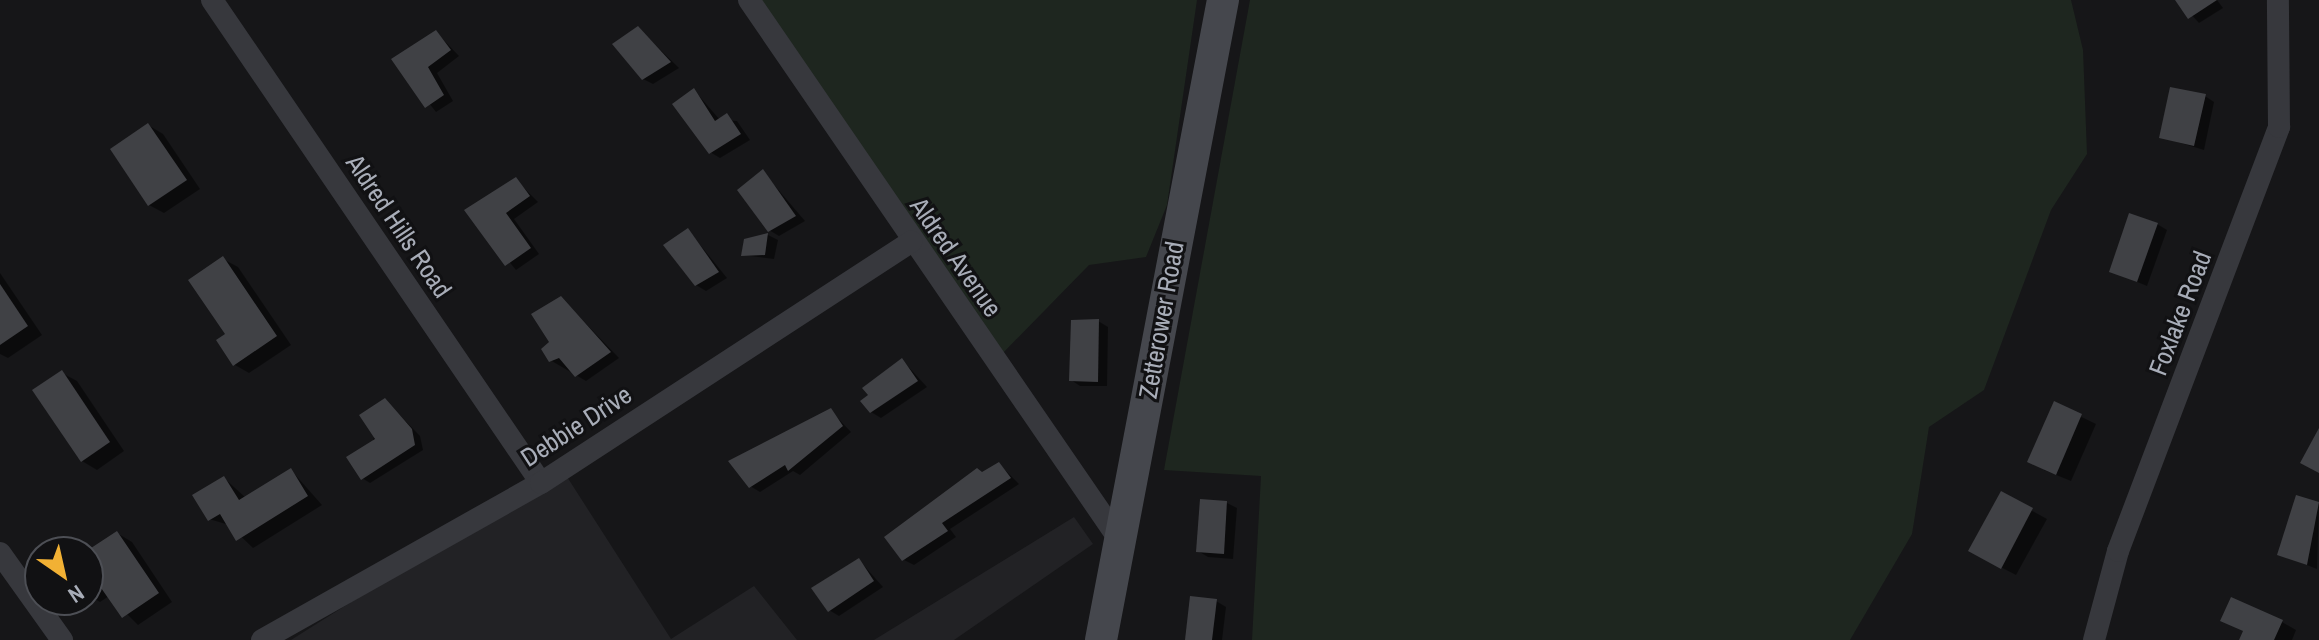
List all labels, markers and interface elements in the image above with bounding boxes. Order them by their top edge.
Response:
street label: Aldred Hills Road [340,149,458,303]
street label: Aldred Avenue [903,191,1009,323]
street label: Zetterower Road [1132,239,1190,401]
street label: Foxlake Road [2142,246,2218,380]
street label: Debbie Drive [515,379,637,473]
north arrow [24,536,104,616]
text: N [63,578,90,610]

